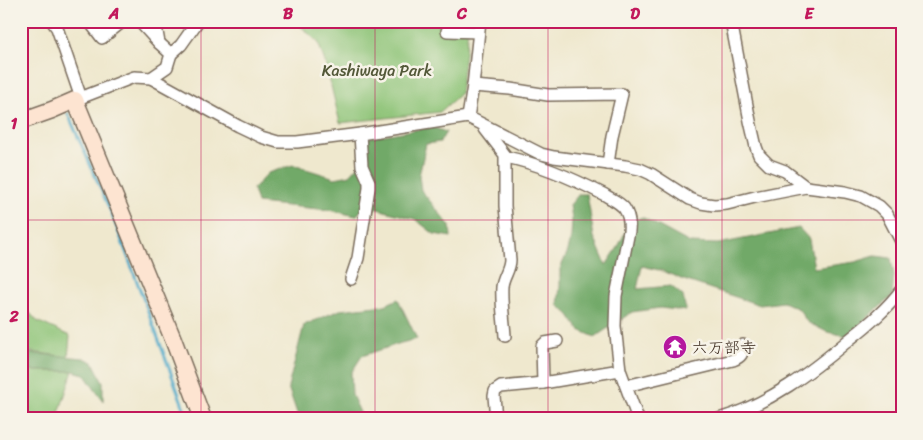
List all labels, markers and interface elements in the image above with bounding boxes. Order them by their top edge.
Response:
text: A [108,0,119,28]
text: B [283,0,294,28]
text: C [456,0,468,28]
text: D [630,0,640,28]
text: E [805,0,815,28]
park label: Kashiwaya Park [322,56,432,85]
text: 1 [11,109,18,138]
text: 2 [8,302,19,331]
place label: 六万部寺 [692,333,756,362]
temple icon: 六万部寺 [662,334,688,360]

